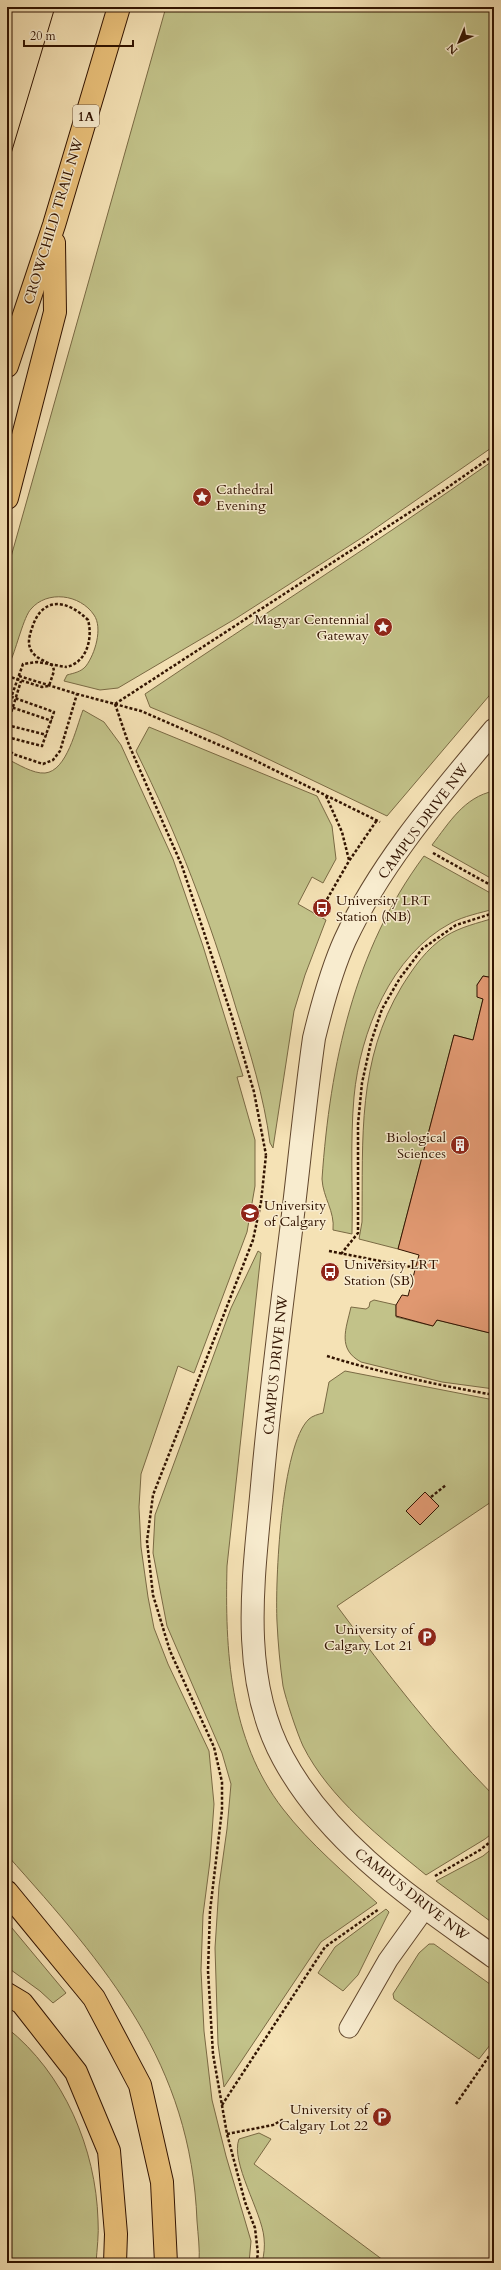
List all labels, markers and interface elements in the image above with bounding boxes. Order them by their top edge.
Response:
scale bar [24,22,133,48]
north arrow [439,22,479,62]
text: 20 m [30,28,57,44]
text: N [443,40,461,58]
road number: 1A [73,105,99,127]
street label: CROWCHILD TRAIL NW [19,135,88,307]
place label: Cathedral Evening [216,480,274,515]
place icon: Cathedral Evening [191,486,213,508]
place label: Magyar Centennial Gateway [254,610,370,645]
place icon: Magyar Centennial Gateway [372,616,394,638]
street label: CAMPUS DRIVE NW [374,759,474,883]
place label: University LRT Station (NB) [336,891,431,926]
bus stop icon: University LRT Station (NB) [311,897,333,919]
place label: Biological Sciences [386,1128,446,1163]
building icon: Biological Sciences [449,1134,471,1156]
place label: University of Calgary [264,1196,327,1231]
school or university icon: University of Calgary [239,1202,261,1224]
place label: University LRT Station (SB) [344,1255,439,1290]
bus stop icon: University LRT Station (SB) [319,1261,341,1283]
street label: CAMPUS DRIVE NW [259,1294,292,1436]
place label: University of Calgary Lot 21 [324,1620,416,1655]
parking icon: University of Calgary Lot 21 [416,1626,438,1648]
street label: CAMPUS DRIVE NW [351,1844,473,1945]
place label: University of Calgary Lot 22 [279,2100,371,2135]
parking icon: University of Calgary Lot 22 [371,2106,393,2128]

